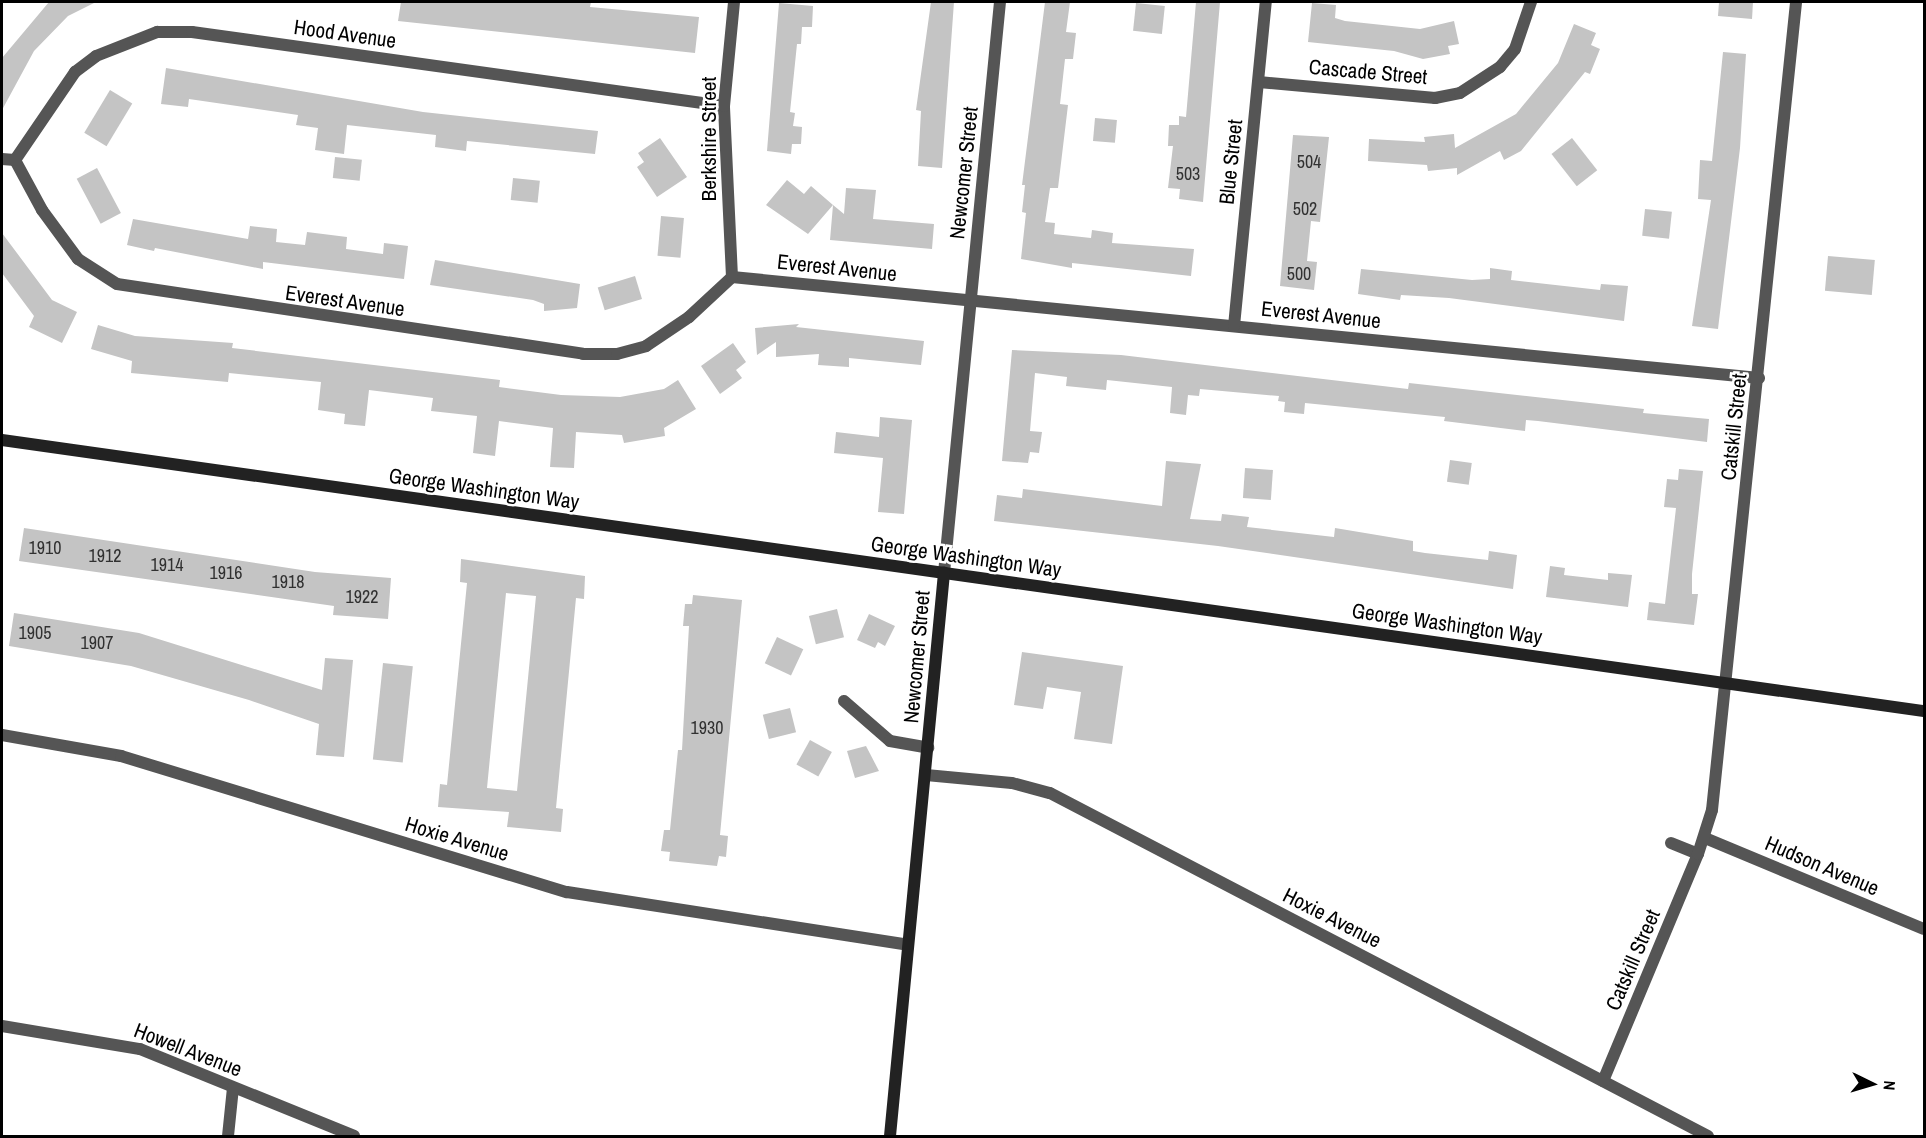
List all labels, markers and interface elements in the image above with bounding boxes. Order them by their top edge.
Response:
street label: Hood Avenue [292,14,398,54]
street label: Cascade Street [1308,54,1428,90]
street label: Berkshire Street [696,77,722,201]
street label: Newcomer Street [945,106,983,240]
street label: Blue Street [1214,118,1248,206]
house number: 504 [1297,151,1321,173]
house number: 503 [1176,163,1200,185]
house number: 502 [1293,198,1317,220]
street label: Everest Avenue [775,249,899,287]
house number: 500 [1287,263,1311,285]
street label: Everest Avenue [283,280,407,322]
street label: Everest Avenue [1259,296,1383,334]
street label: Catskill Street [1716,372,1752,482]
street label: George Washington Way [387,463,581,515]
street label: George Washington Way [869,531,1063,583]
house number: 1910 [29,537,61,559]
house number: 1912 [89,545,121,567]
house number: 1914 [151,554,183,576]
house number: 1916 [210,562,242,584]
house number: 1918 [272,571,304,593]
house number: 1922 [346,586,378,608]
street label: Newcomer Street [899,590,935,724]
street label: George Washington Way [1350,598,1544,650]
house number: 1905 [19,622,51,644]
house number: 1907 [81,632,113,654]
house number: 1930 [691,717,723,739]
street label: Hoxie Avenue [402,811,512,867]
street label: Hudson Avenue [1761,831,1883,901]
street label: Hoxie Avenue [1278,882,1386,954]
street label: Catskill Street [1600,906,1666,1014]
street label: Howell Avenue [130,1018,246,1082]
north arrow [1842,1054,1902,1114]
text: N [1879,1080,1901,1091]

